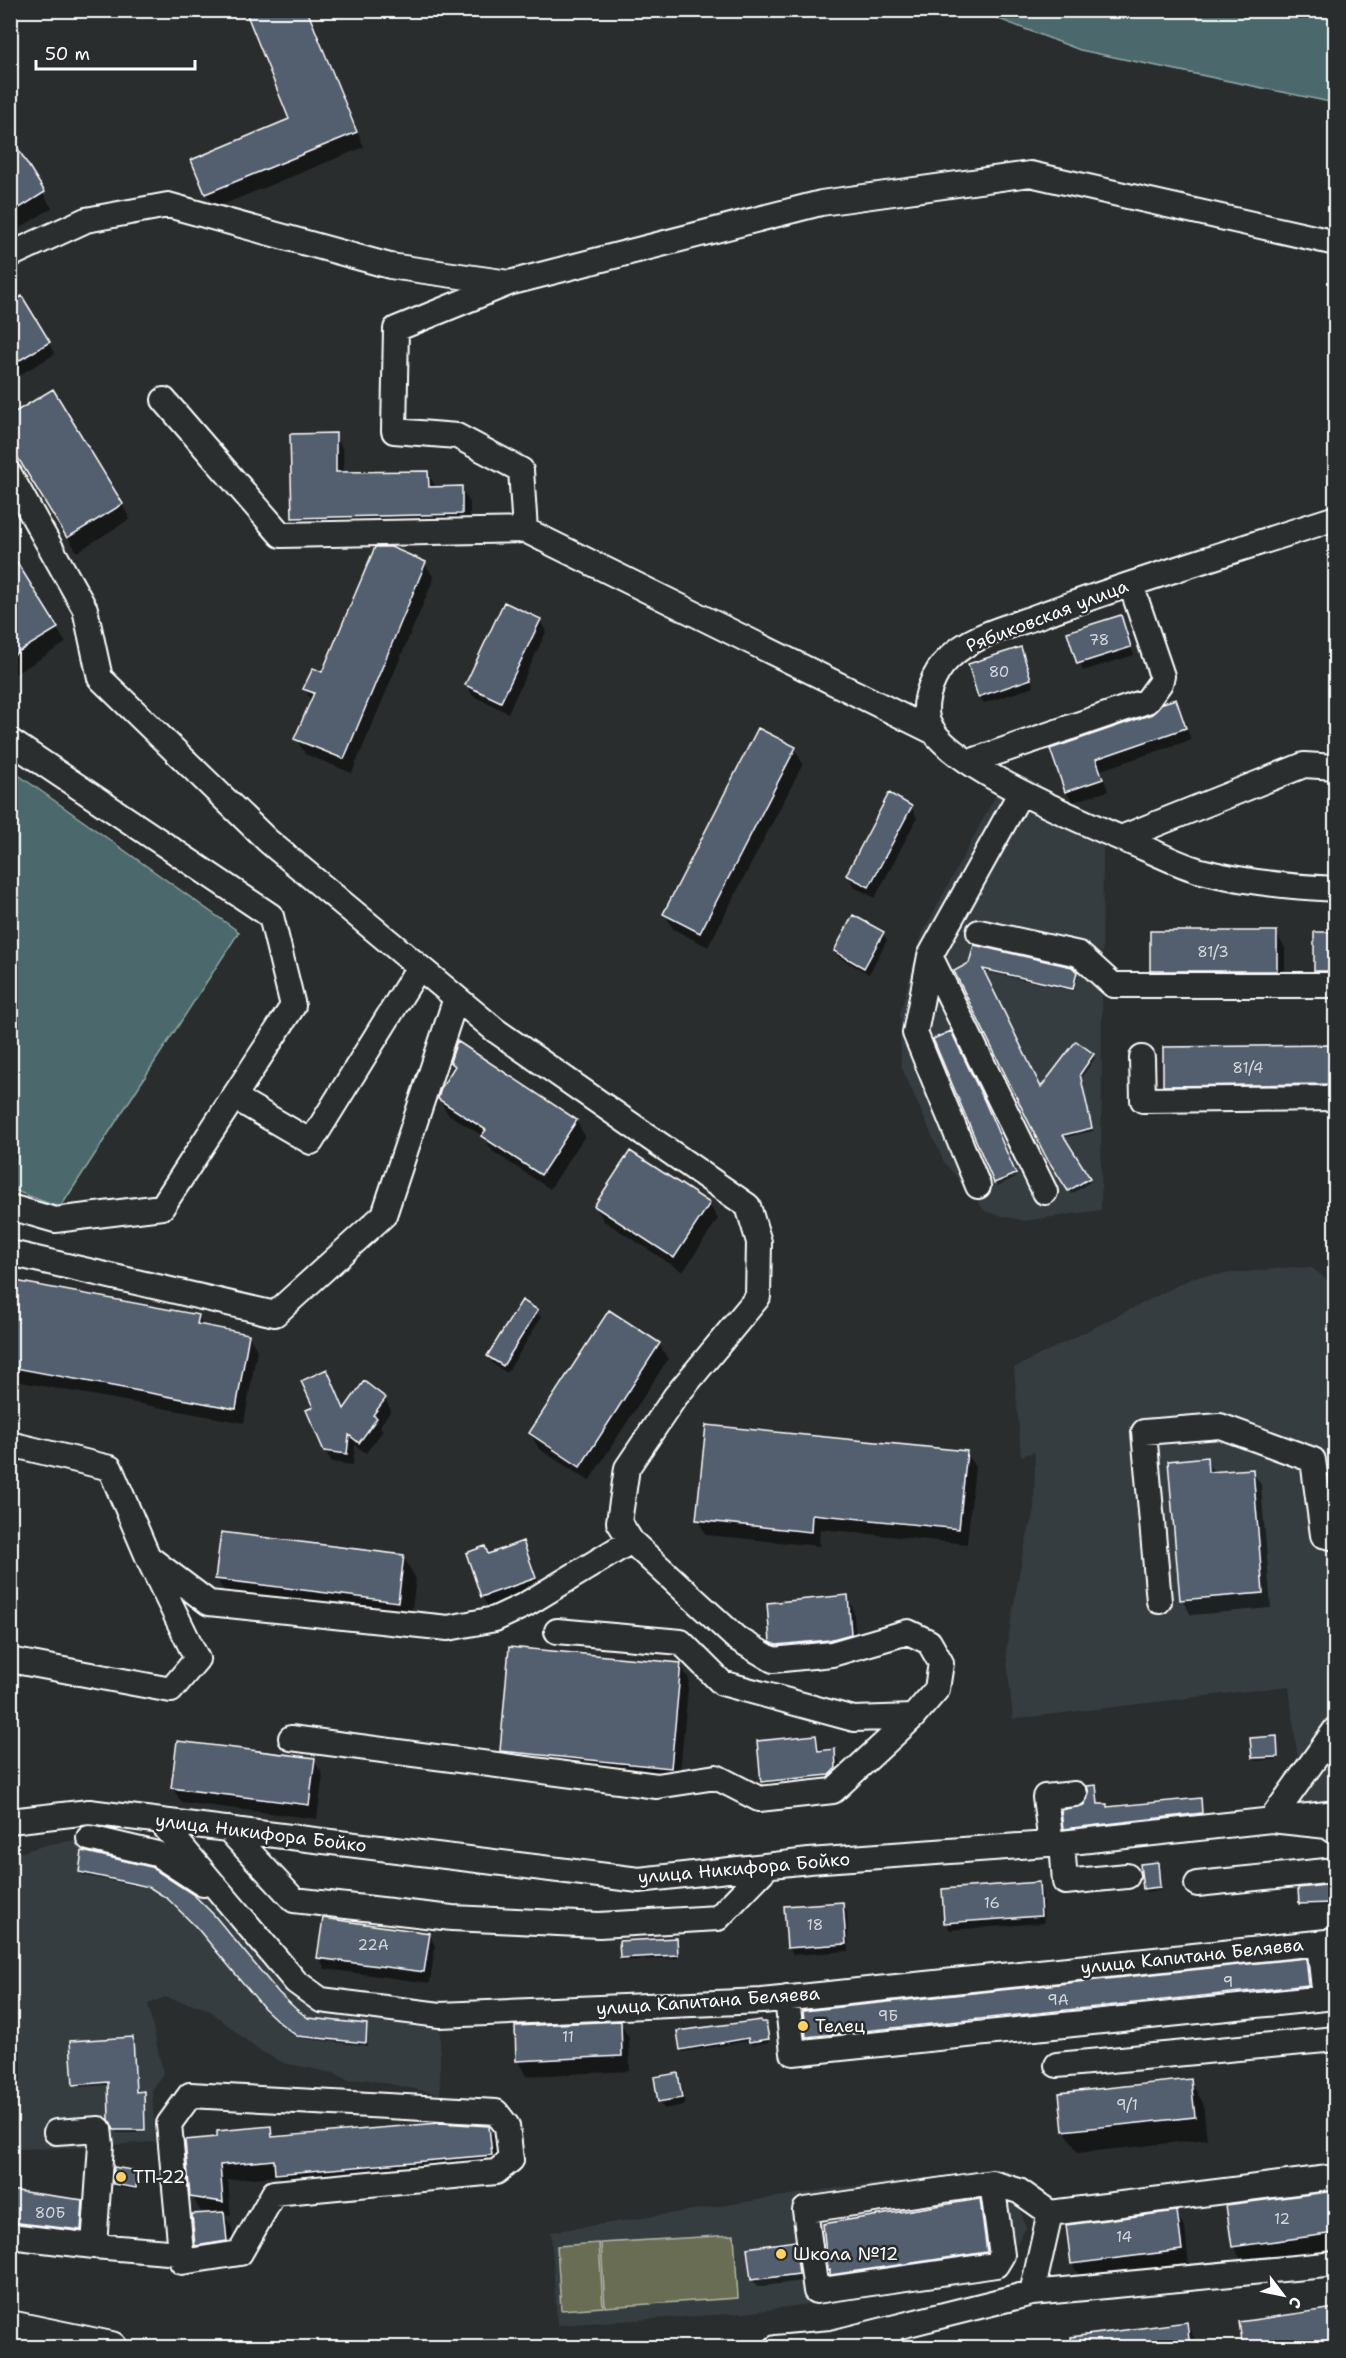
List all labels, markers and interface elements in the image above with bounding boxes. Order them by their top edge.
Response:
scale bar [36,33,195,71]
text: 50 m [45,42,90,66]
street label: Рябиковская улица [962,574,1132,658]
house number: 78 [1089,630,1109,650]
house number: 80 [989,662,1009,682]
house number: 81/3 [1197,942,1229,962]
house number: 81/4 [1233,1058,1263,1078]
street label: улица Никифора Бойко [154,1808,368,1858]
street label: улица Никифора Бойко [637,1847,851,1889]
house number: 16 [984,1893,1000,1913]
house number: 18 [807,1915,823,1935]
street label: улица Капитана Беляева [1079,1932,1305,1980]
house number: 22А [357,1935,389,1955]
house number: 9 [1223,1972,1233,1992]
street label: улица Капитана Беляева [596,1981,820,2021]
house number: 9А [1047,1990,1069,2010]
house number: 9Б [878,2006,898,2026]
place label: Телец [815,2014,865,2038]
marker: Телец [796,2019,810,2033]
house number: 11 [562,2027,574,2047]
house number: 9/1 [1116,2095,1138,2115]
place label: ТП-22 [133,2165,185,2189]
marker: ТП-22 [114,2170,128,2184]
house number: 80Б [35,2203,65,2223]
house number: 12 [1274,2209,1290,2229]
house number: 14 [1116,2227,1132,2247]
place label: Школа №12 [793,2242,898,2266]
marker: Школа №12 [774,2247,788,2261]
north arrow [1253,2265,1313,2325]
text: С [1284,2293,1307,2313]

